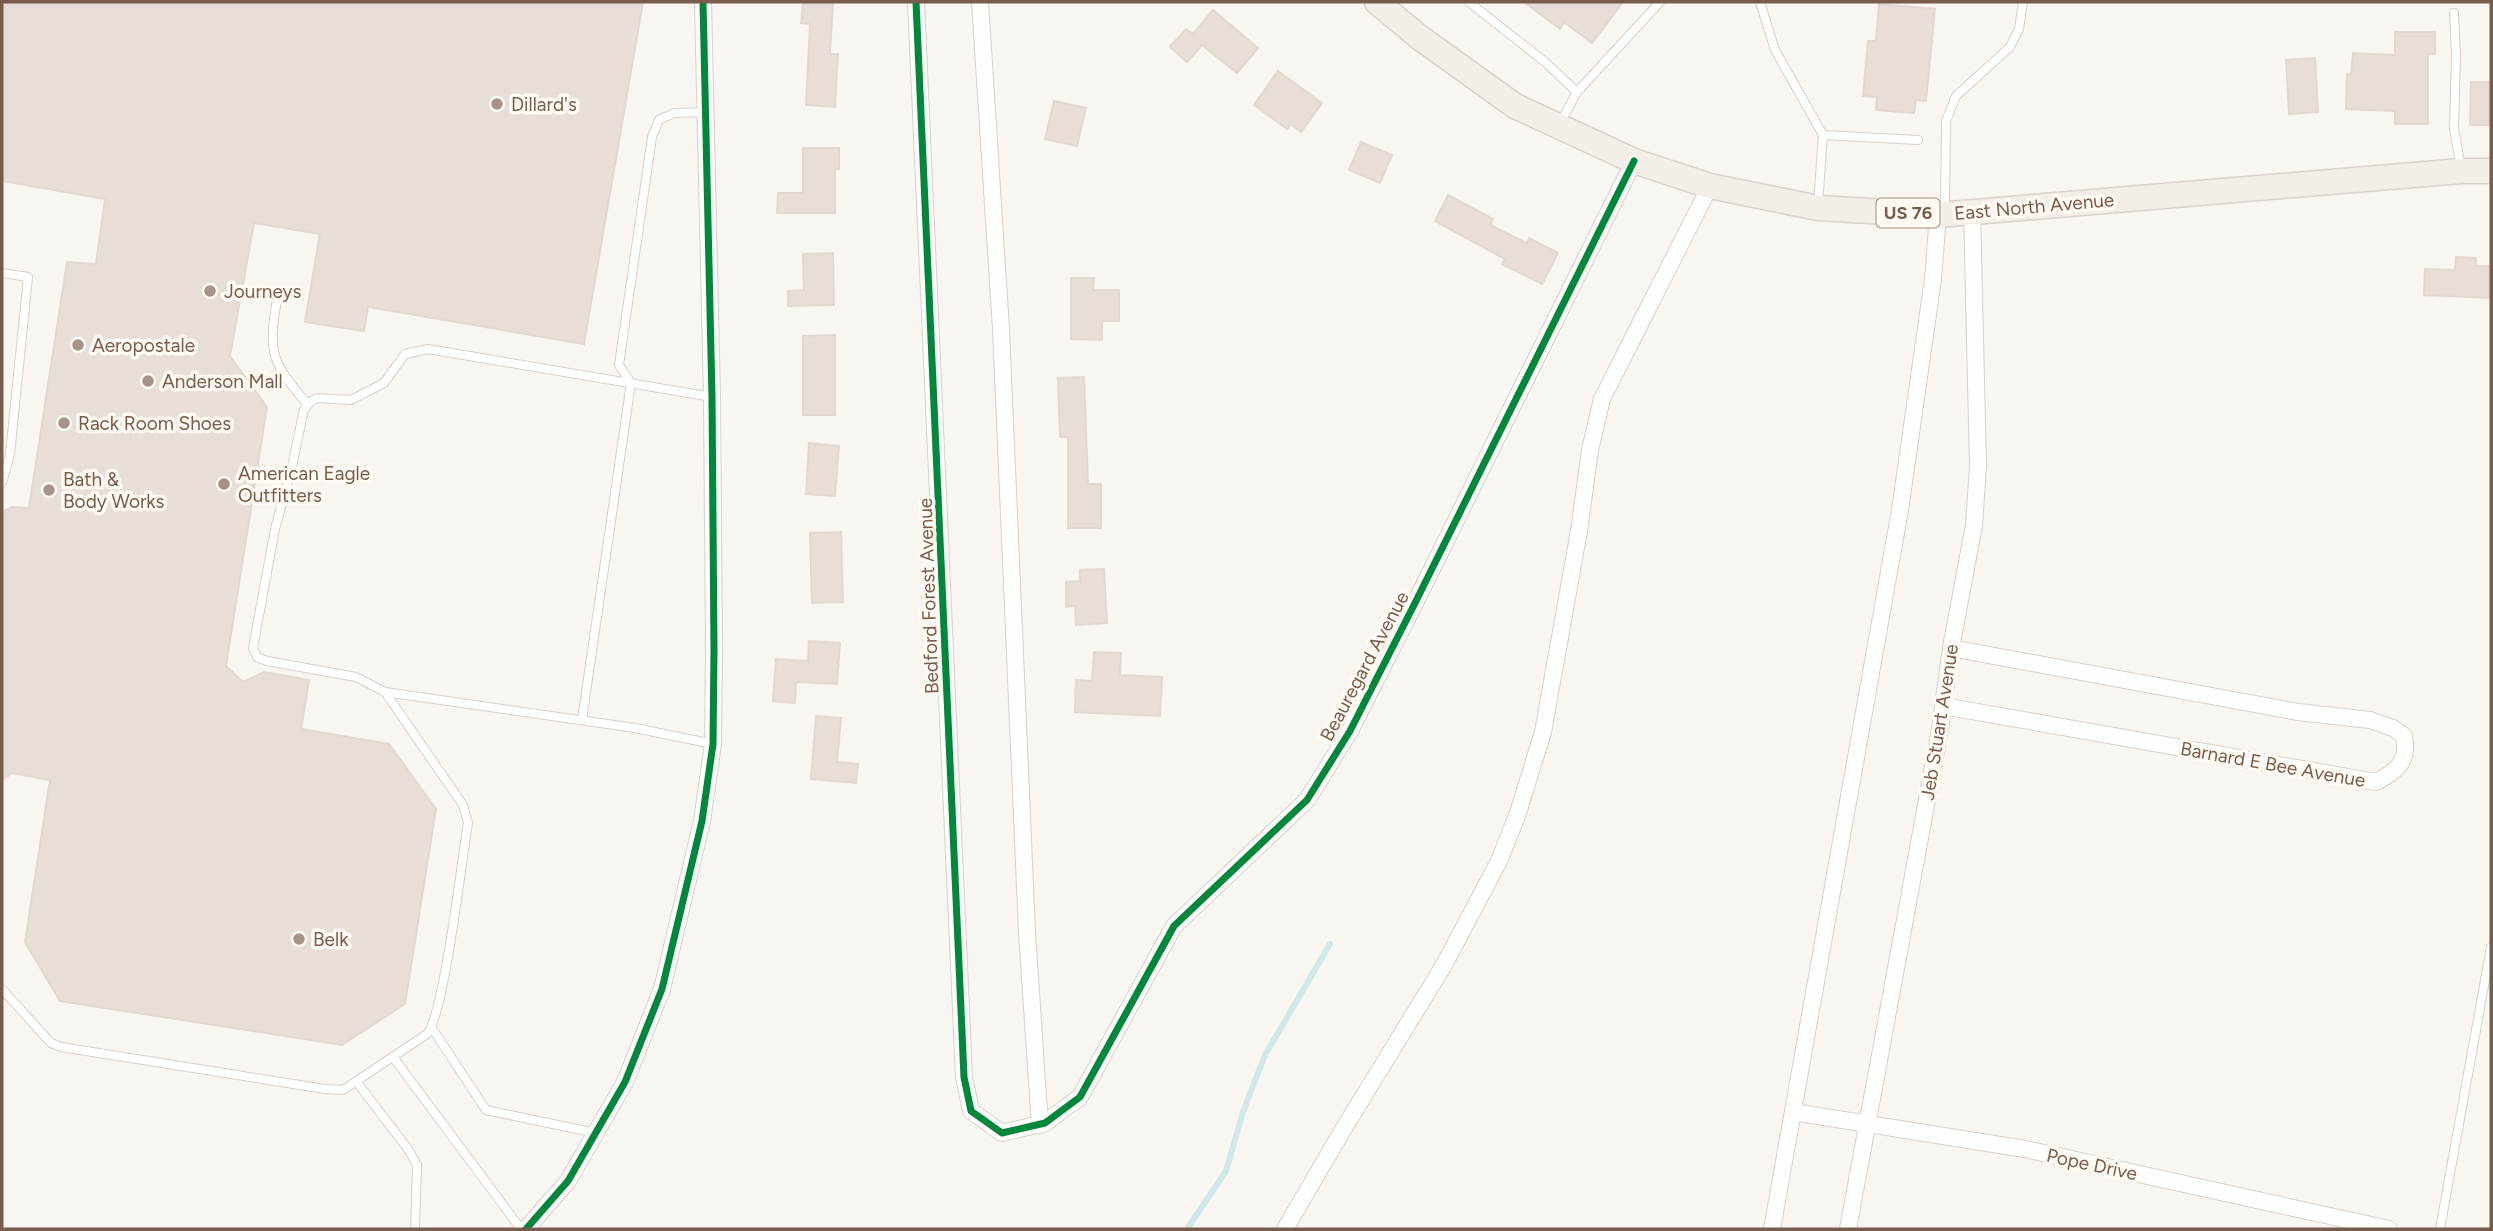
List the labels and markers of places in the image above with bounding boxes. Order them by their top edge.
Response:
place label: Dillard's [511,93,577,116]
marker: Dillard's [489,96,505,112]
place label: Journeys [224,280,302,303]
marker: Journeys [202,283,218,299]
place label: Aeropostale [92,334,195,357]
marker: Aeropostale [70,337,86,353]
place label: Anderson Mall [162,370,283,393]
marker: Anderson Mall [140,373,156,389]
place label: Rack Room Shoes [78,412,231,435]
marker: Rack Room Shoes [56,415,72,431]
place label: American Eagle Outfitters [238,462,370,507]
place label: Bath & Body Works [63,468,165,513]
marker: American Eagle Outfitters [216,476,232,492]
marker: Bath & Body Works [41,482,57,498]
place label: Belk [313,928,349,951]
marker: Belk [291,931,307,947]

